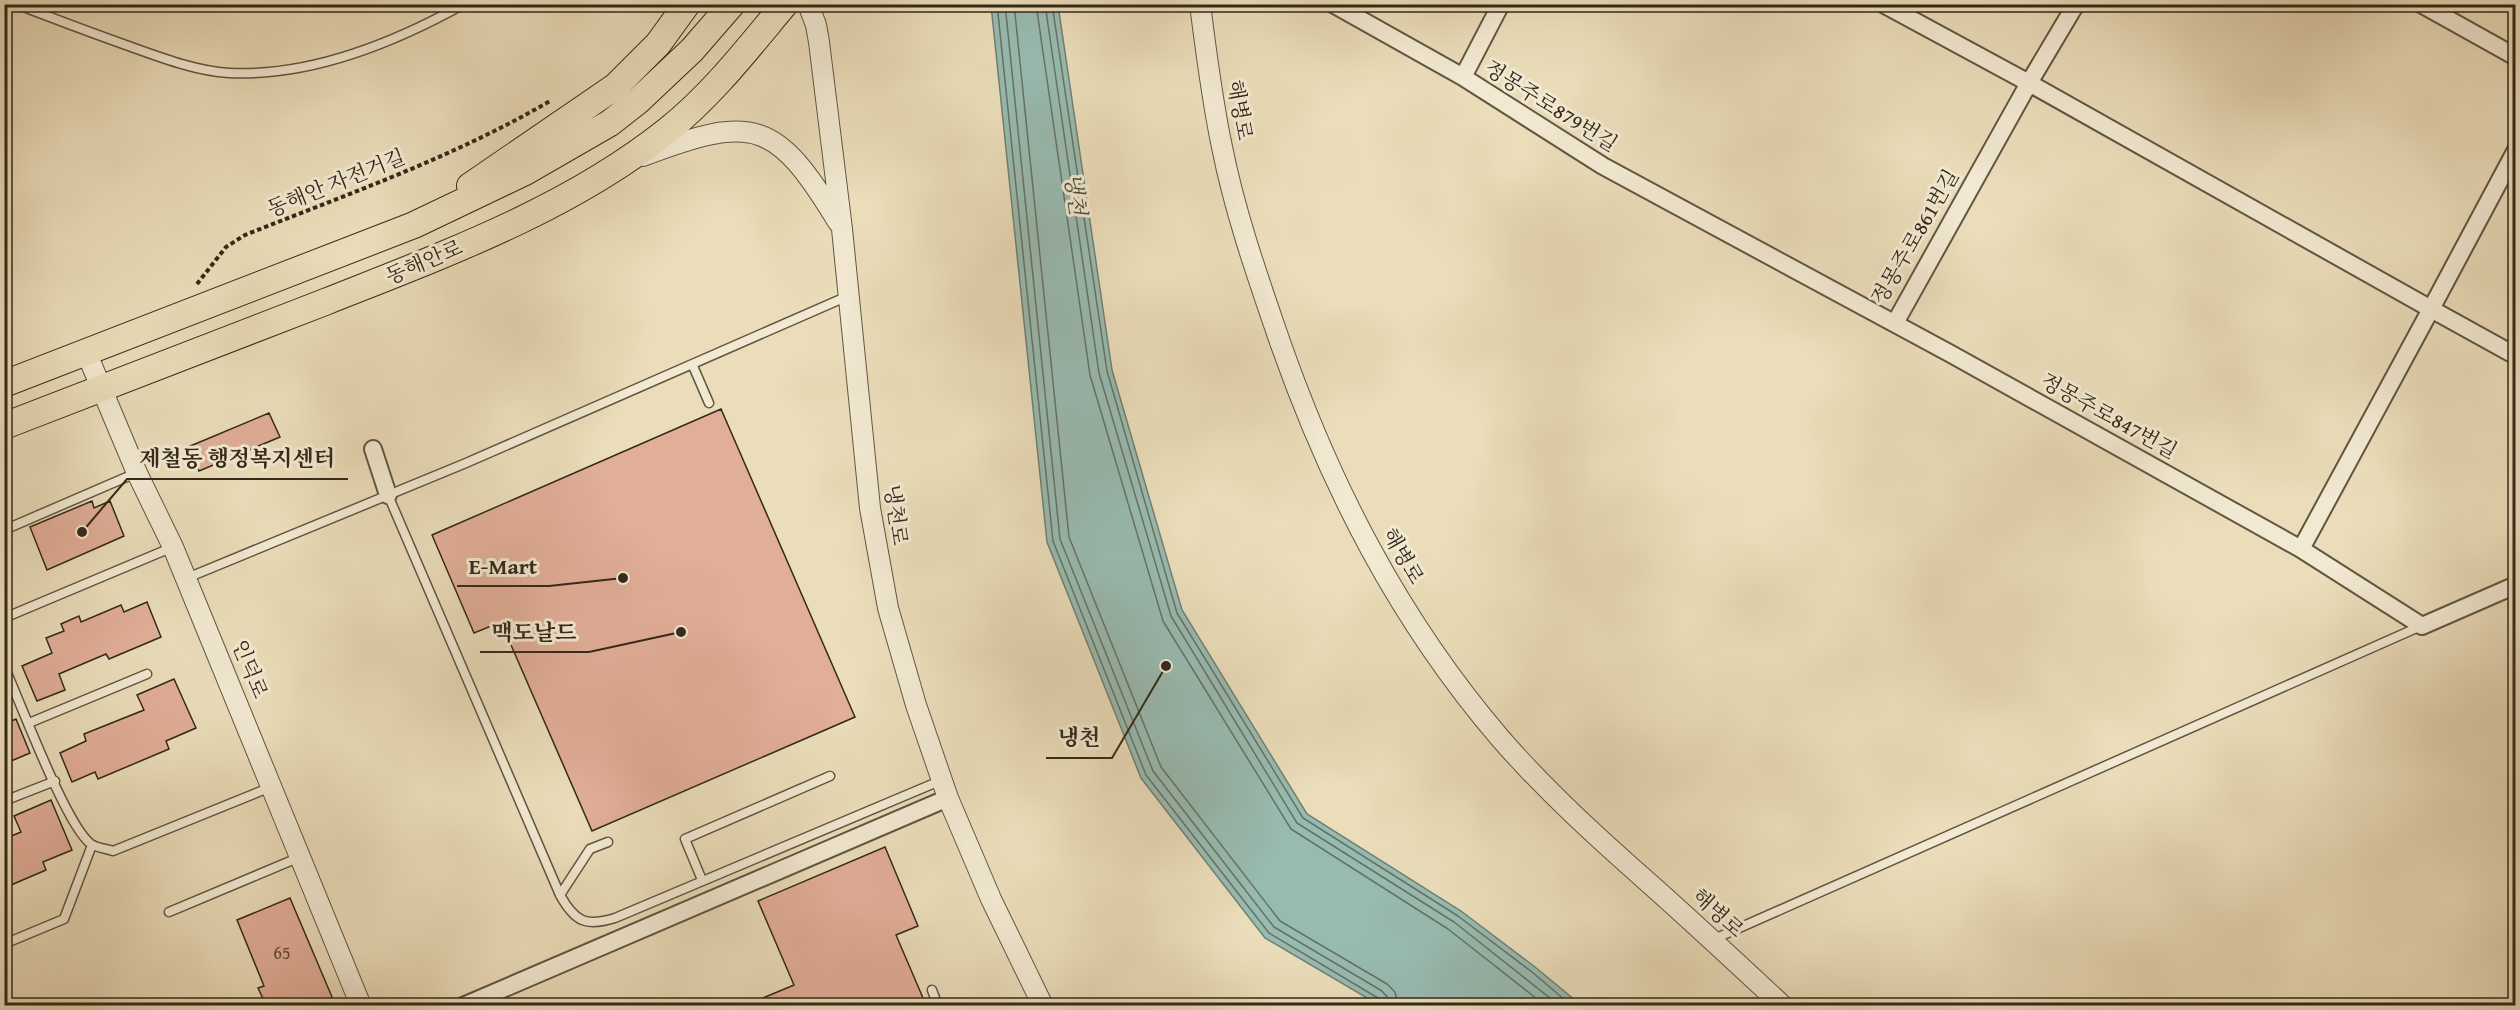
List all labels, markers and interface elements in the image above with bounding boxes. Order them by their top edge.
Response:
street label: 정몽주로879번길 [1479,52,1624,159]
street label: 해병로 [1220,77,1261,143]
street label: 동해안 자전거길 [262,141,410,224]
street label: 정몽주로861번길 [1863,163,1966,310]
water label: 냉천 [1057,171,1095,219]
street label: 동해안로 [380,231,467,292]
street label: 정몽주로847번길 [2035,365,2183,466]
callout: 제철동 행정복지센터 [127,439,348,479]
text: 제철동 행정복지센터 [139,442,335,474]
street label: 냉천로 [877,483,916,547]
street label: 해병로 [1375,522,1432,590]
callout: E-Mart [457,546,549,586]
text: E-Mart [469,550,538,582]
callout: 맥도날드 [480,612,589,652]
text: 맥도날드 [491,616,577,648]
street label: 인덕로 [225,635,276,703]
callout: 냉천 [1046,718,1112,758]
text: 냉천 [1058,721,1100,753]
street label: 해병로 [1685,881,1751,945]
house number: 65 [273,939,291,966]

